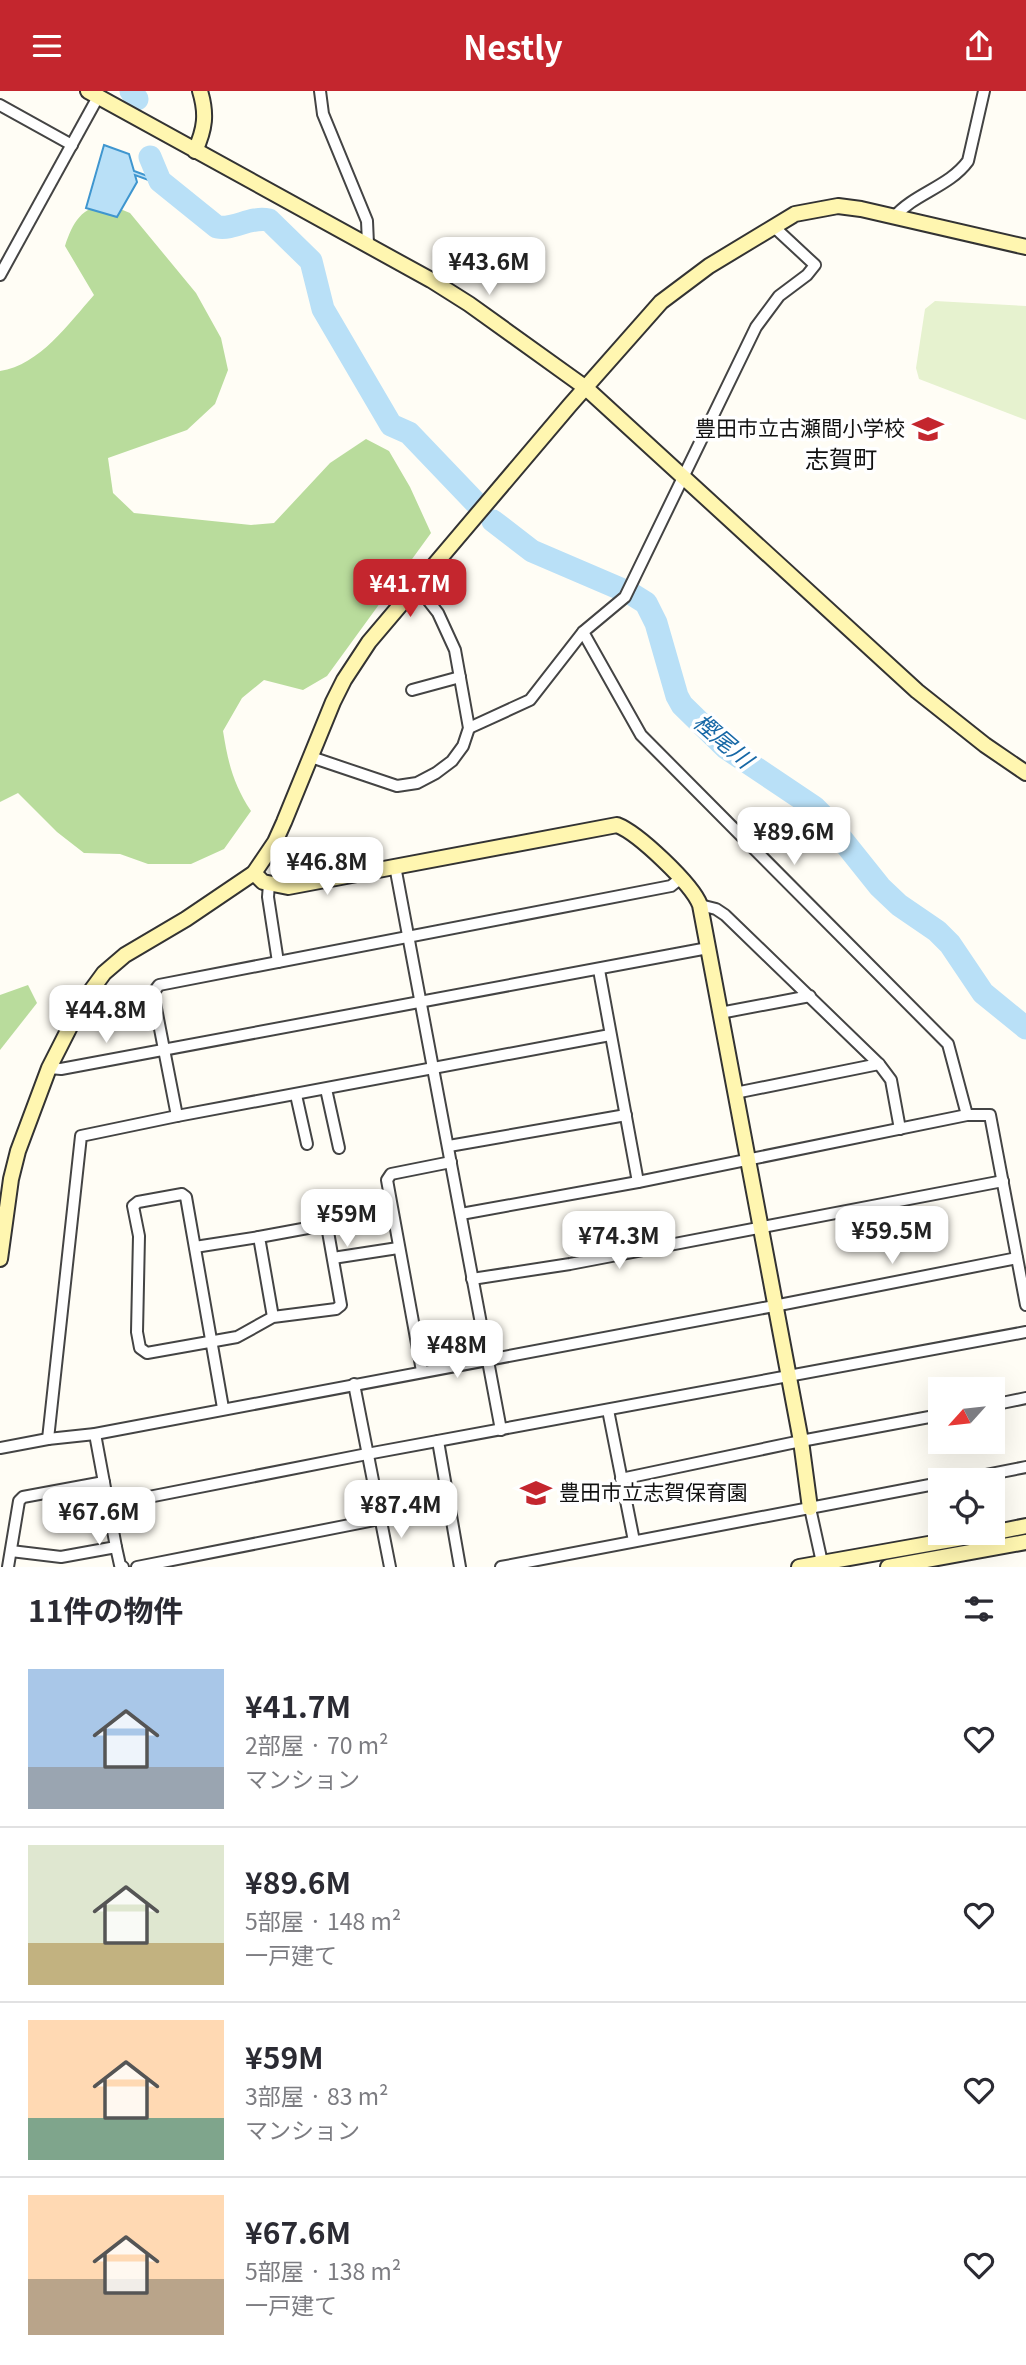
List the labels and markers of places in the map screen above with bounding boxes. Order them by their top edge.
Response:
pin: ¥43.6M [432,237,546,297]
place label: 豊田市立古瀬間小学校 [695,412,905,442]
school or university icon: 豊田市立古瀬間小学校 [911,412,945,446]
pin: ¥41.7M [353,559,467,619]
pin: ¥89.6M [737,807,851,867]
pin: ¥46.8M [270,837,384,897]
pin: ¥44.8M [49,985,163,1045]
pin: ¥59M [306,1189,388,1249]
pin: ¥59.5M [835,1207,949,1266]
pin: ¥74.3M [562,1211,676,1271]
pin: ¥48M [416,1321,498,1380]
school or university icon: 豊田市立志賀保育園 [519,1476,553,1510]
place label: 豊田市立志賀保育園 [559,1476,748,1506]
pin: ¥87.4M [344,1481,458,1540]
pin: ¥67.6M [42,1487,156,1547]

